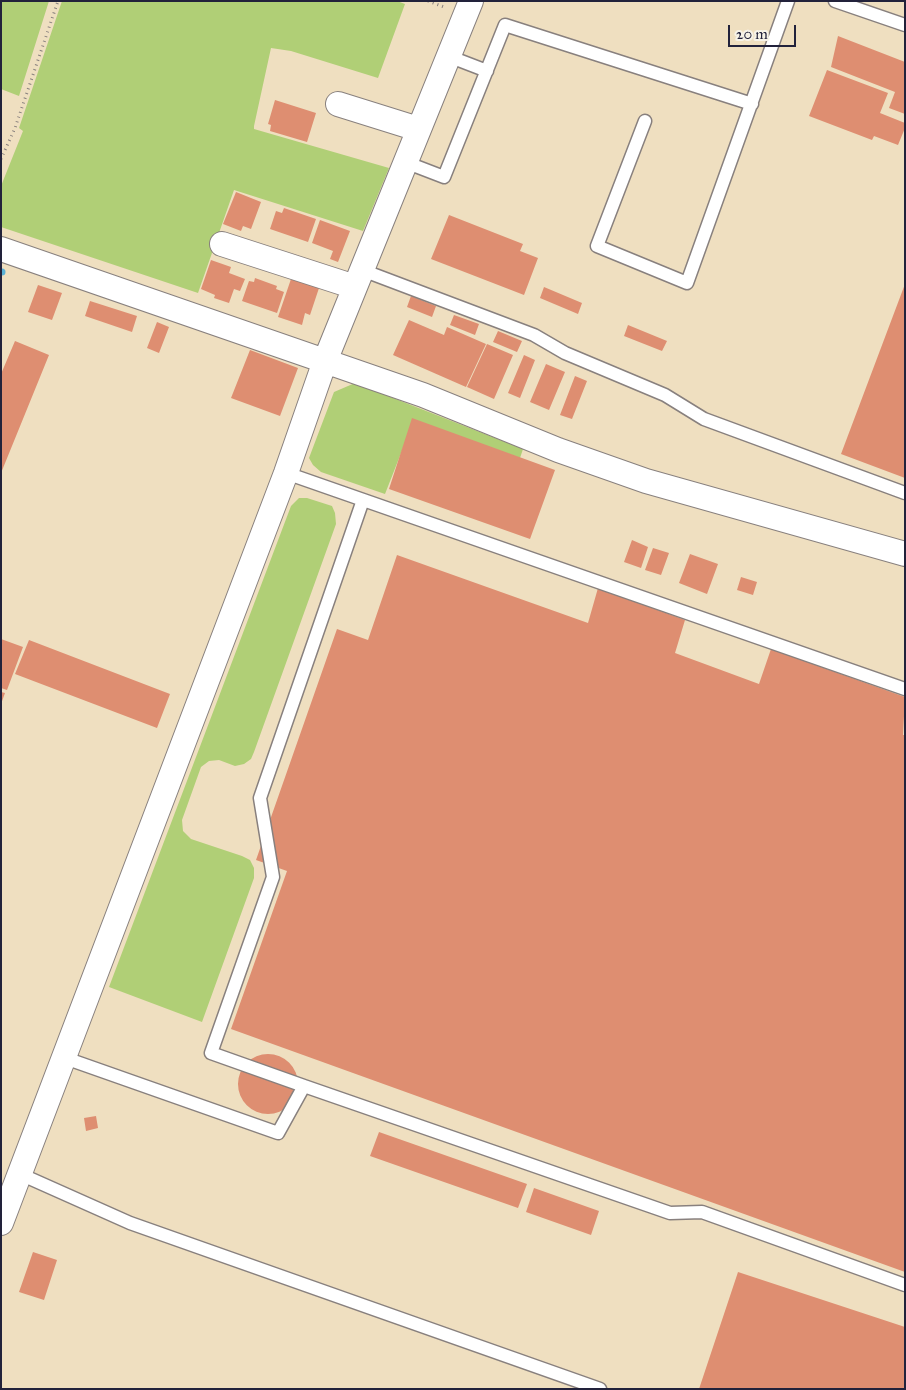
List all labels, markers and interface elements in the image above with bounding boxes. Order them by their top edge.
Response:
scale bar [731,15,798,47]
text: 20 m [736,25,768,43]

